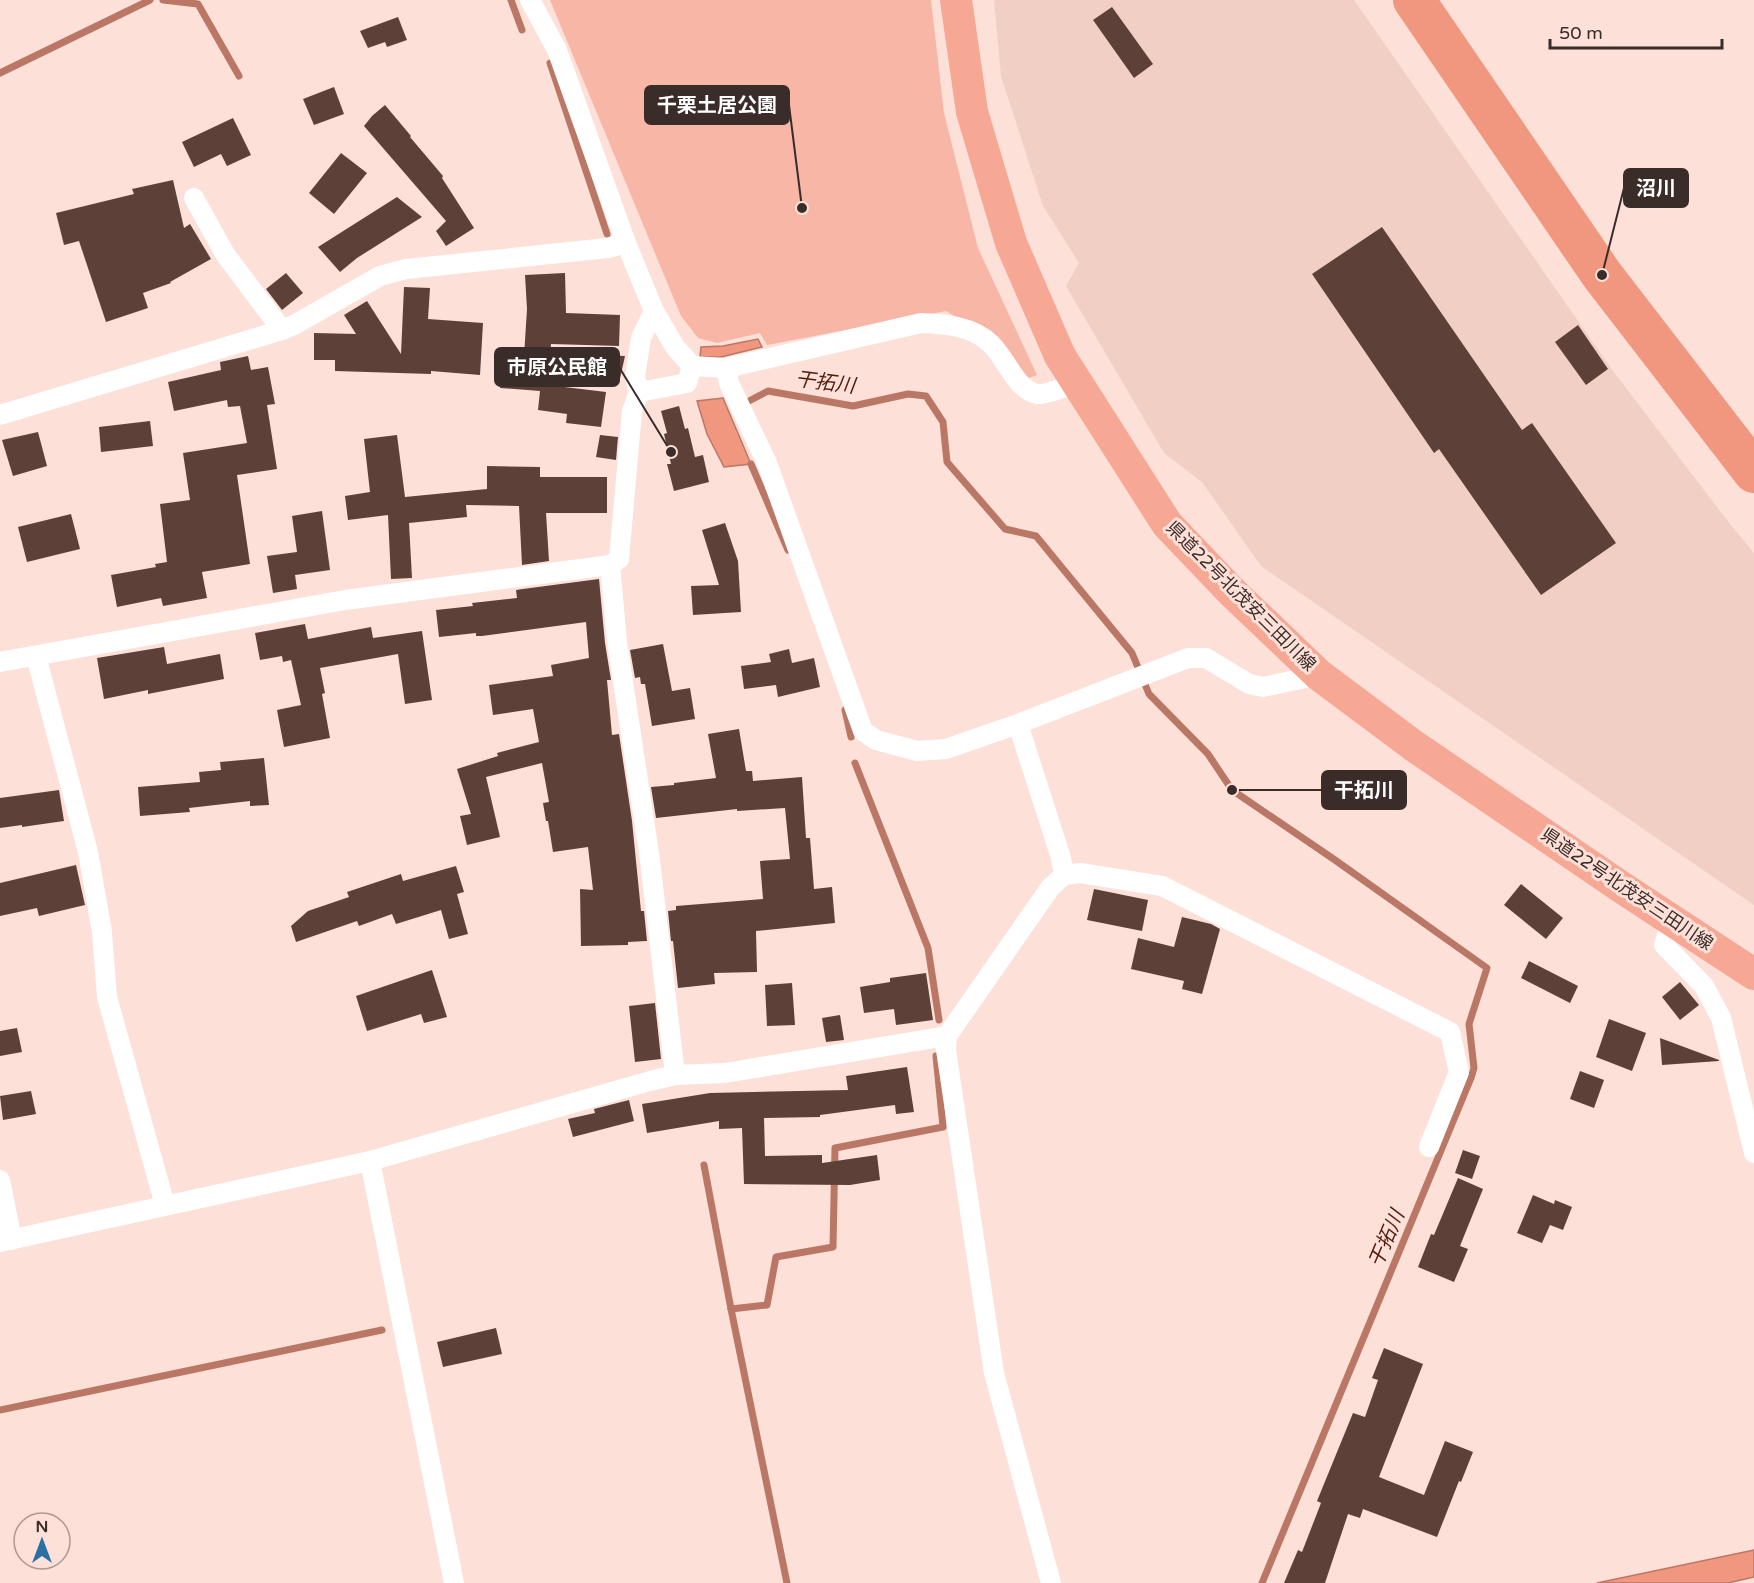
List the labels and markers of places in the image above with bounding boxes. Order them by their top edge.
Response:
callout: 千栗土居公園 [645,86,789,124]
callout: 沼川 [1624,169,1688,207]
callout: 市原公民館 [495,348,619,386]
callout: 干拓川 [1322,771,1406,809]

